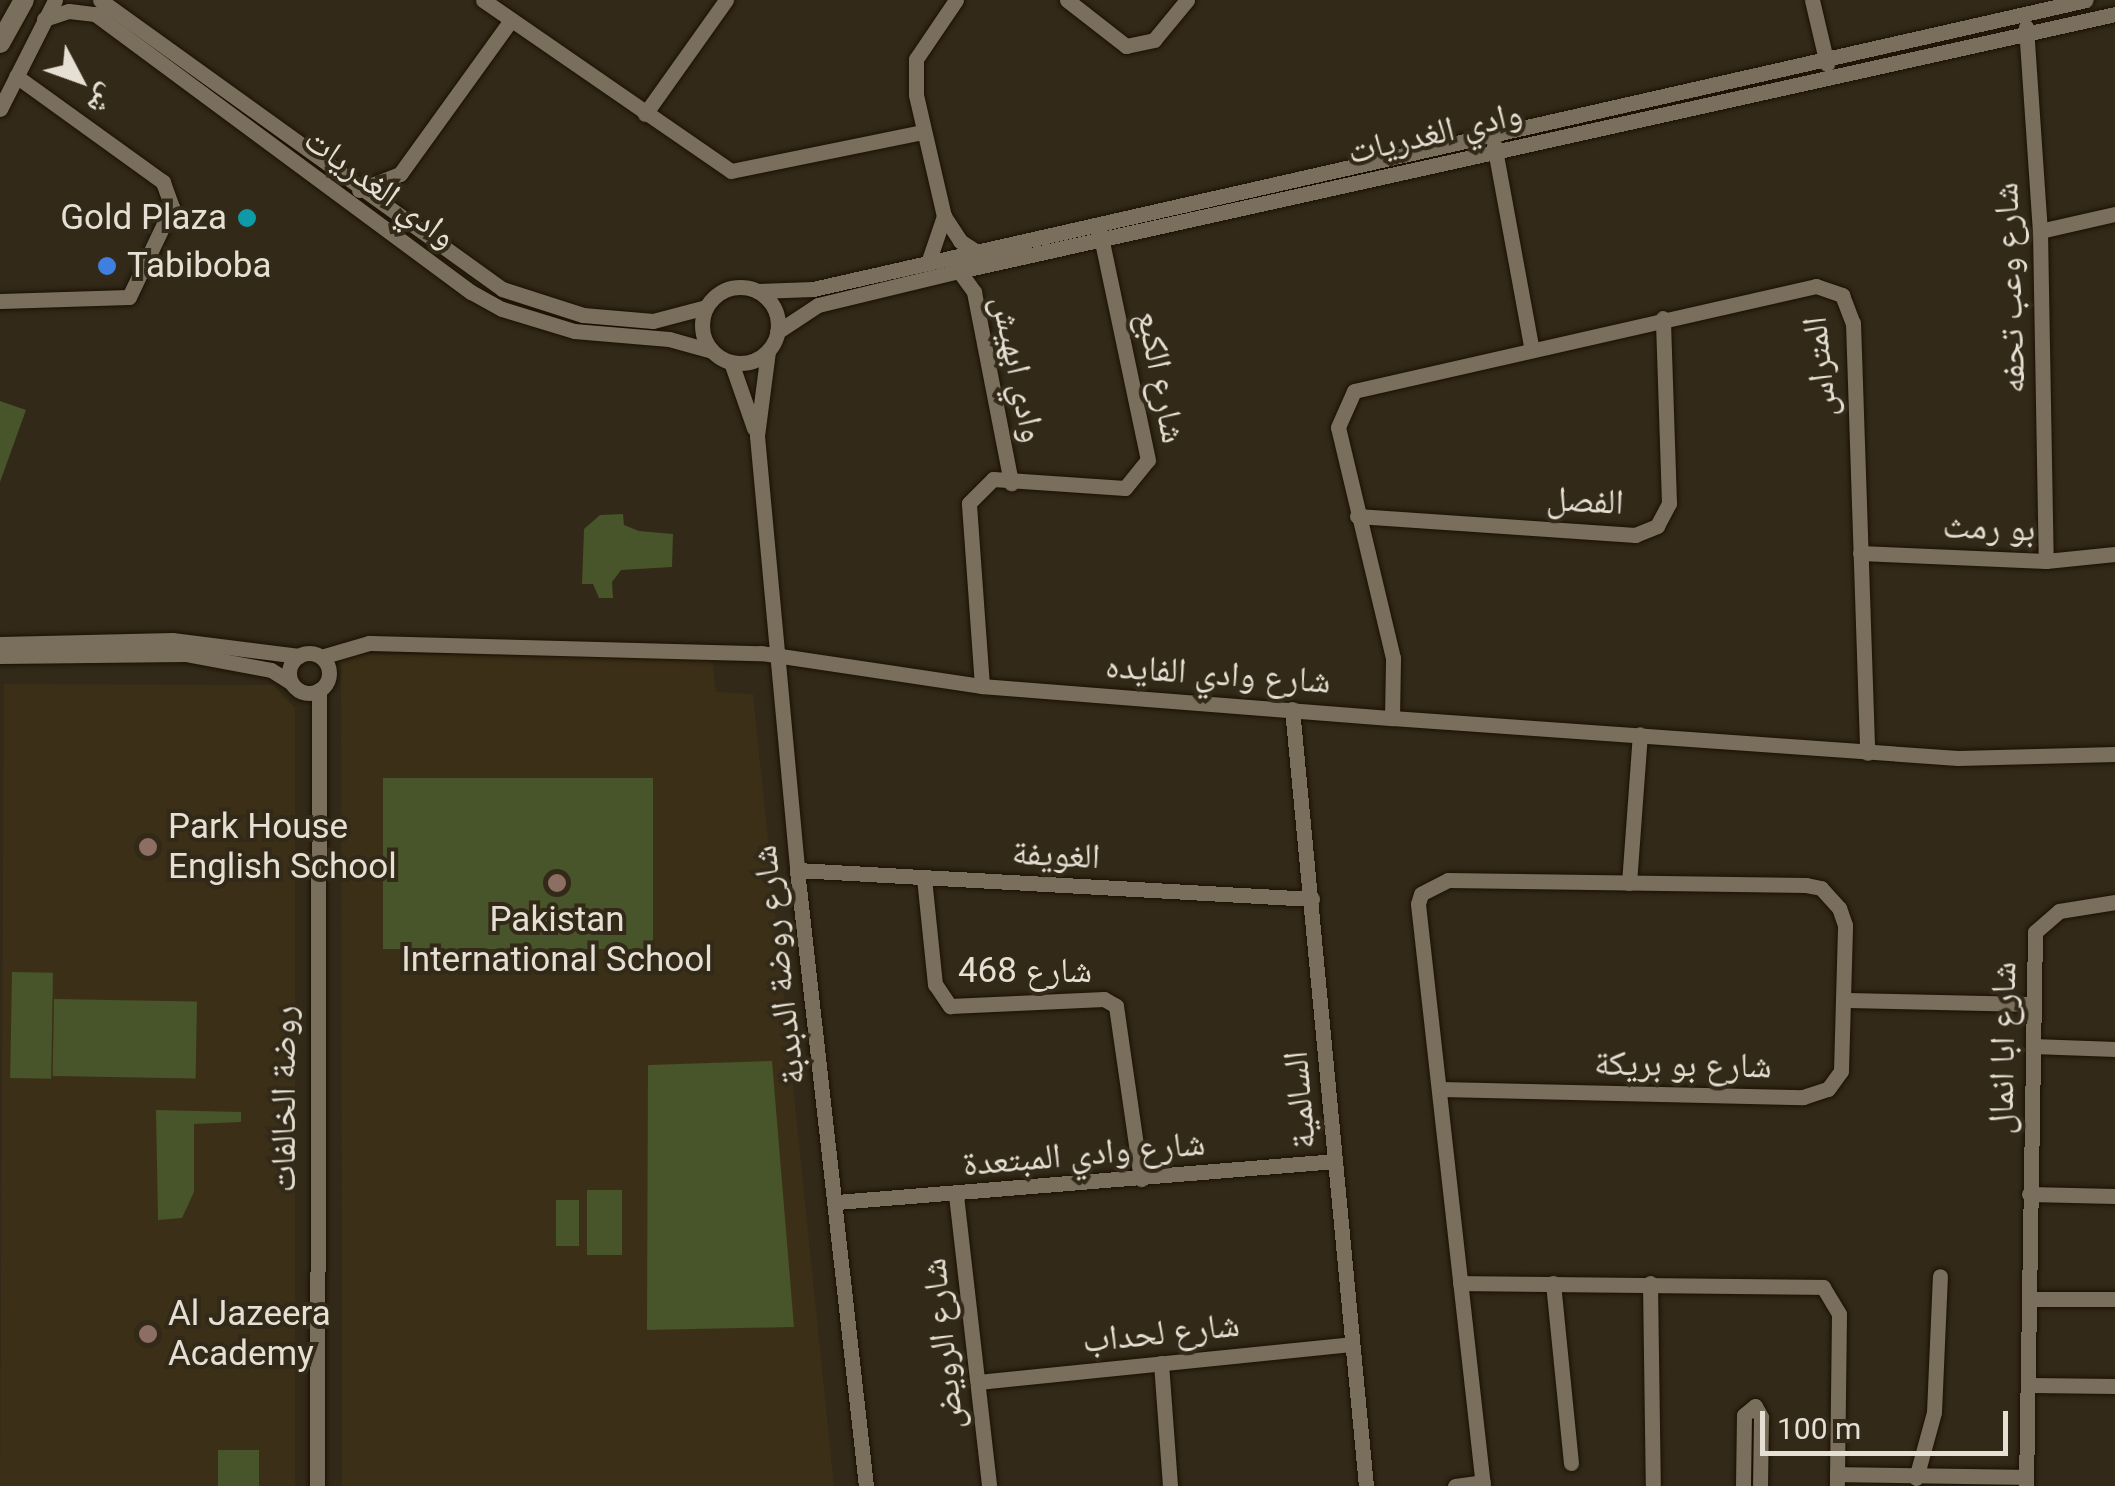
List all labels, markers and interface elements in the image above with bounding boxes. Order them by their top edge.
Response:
north arrow [30,30,130,130]
text: ش [81,78,125,122]
street label: وادي الغدريات [1344,93,1526,173]
street label: وادي الغدريات [296,119,464,257]
street label: شارع وعب تحفه [1985,182,2035,394]
place label: Gold Plaza [60,197,227,239]
marker: Gold Plaza [236,207,258,229]
place label: Tabiboba [127,245,271,287]
marker: Tabiboba [96,255,118,277]
street label: وادي ابهيش [982,292,1054,446]
street label: شارع الكبع [1128,307,1194,447]
street label: المتراس [1794,315,1846,419]
street label: الفصل [1545,478,1625,524]
street label: بو رمث [1942,505,2036,551]
street label: شارع وادي الفايده [1104,645,1332,703]
place label: Park House English School [168,806,397,888]
street label: الغويفة [1011,832,1101,878]
marker: Park House English School [137,836,159,858]
street label: شارع روضة الدبدبة [743,843,815,1087]
marker: Pakistan International School [546,872,568,894]
place label: Pakistan International School [401,899,713,981]
street label: شارع 468 [958,950,1092,992]
street label: شارع ابا انمال [1980,961,2026,1135]
street label: روضة الخالفات [263,1006,305,1192]
street label: شارع بو بريكة [1594,1042,1772,1088]
street label: السالمية [1275,1049,1325,1151]
street label: شارع وادي المبتعدة [961,1122,1207,1186]
street label: شارع الرويض [913,1256,973,1432]
place label: Al Jazeera Academy [168,1293,331,1375]
street label: شارع لحداب [1080,1304,1242,1362]
marker: Al Jazeera Academy [137,1323,159,1345]
scale bar [1765,1391,2012,1453]
text: 100 m [1777,1411,1861,1446]

